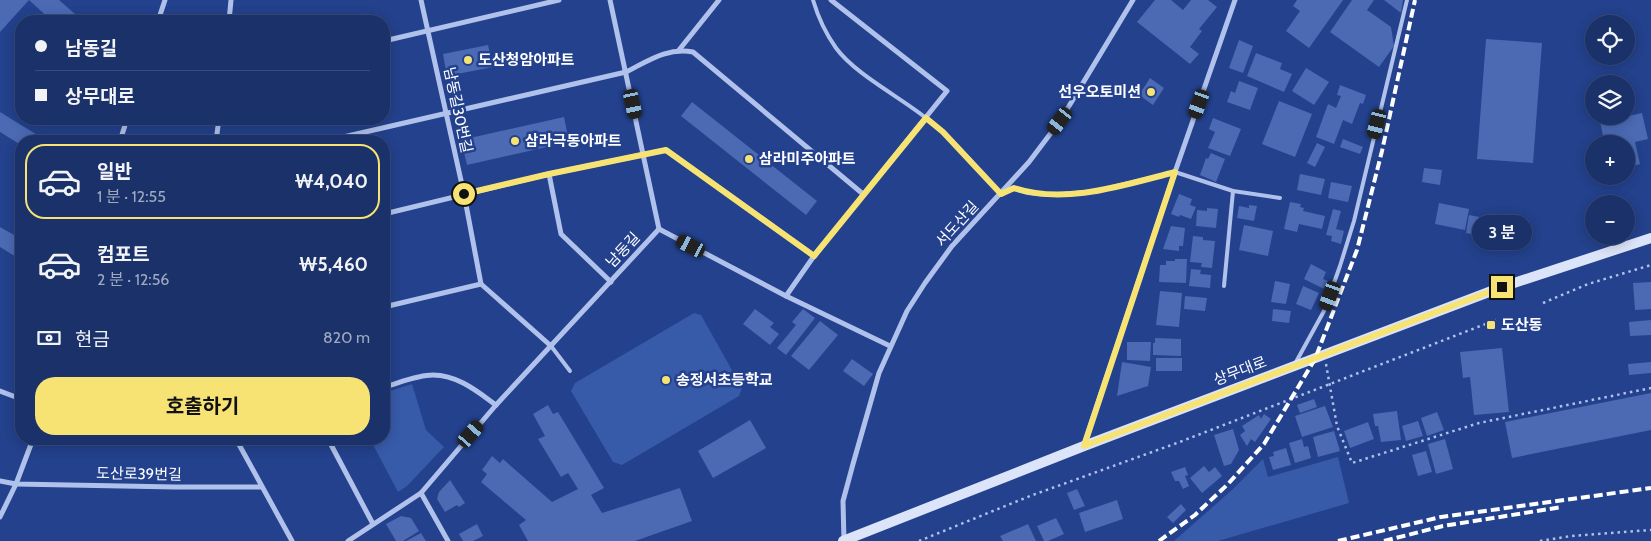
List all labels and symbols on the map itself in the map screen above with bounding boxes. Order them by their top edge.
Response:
place label: 도산청암아파트 [478,51,575,69]
marker: 도산청암아파트 [462,54,474,66]
street label: 남동길30번길 [440,65,476,155]
place label: 선우오토미션 [1058,83,1141,101]
marker: 선우오토미션 [1145,86,1157,98]
car [1186,87,1211,121]
car [622,88,643,120]
car [1044,105,1075,137]
car [1366,108,1387,140]
place label: 삼라극동아파트 [525,132,622,150]
marker: 삼라극동아파트 [509,135,521,147]
place label: 삼라미주아파트 [759,150,856,168]
marker: 삼라미주아파트 [743,153,755,165]
route start [453,183,475,205]
street label: 서도산길 [932,197,982,251]
callout: 3 분 [1472,214,1532,250]
street label: 남동길 [602,229,644,271]
car [674,233,707,259]
route end [1491,276,1513,298]
car [1317,279,1342,313]
place label: 도산동 [1501,316,1543,334]
marker: 도산동 [1485,319,1497,331]
street label: 상무대로 [1211,353,1269,389]
place label: 송정서초등학교 [676,371,773,389]
marker: 송정서초등학교 [660,374,672,386]
car [455,418,486,450]
street label: 도산로39번길 [96,464,182,484]

